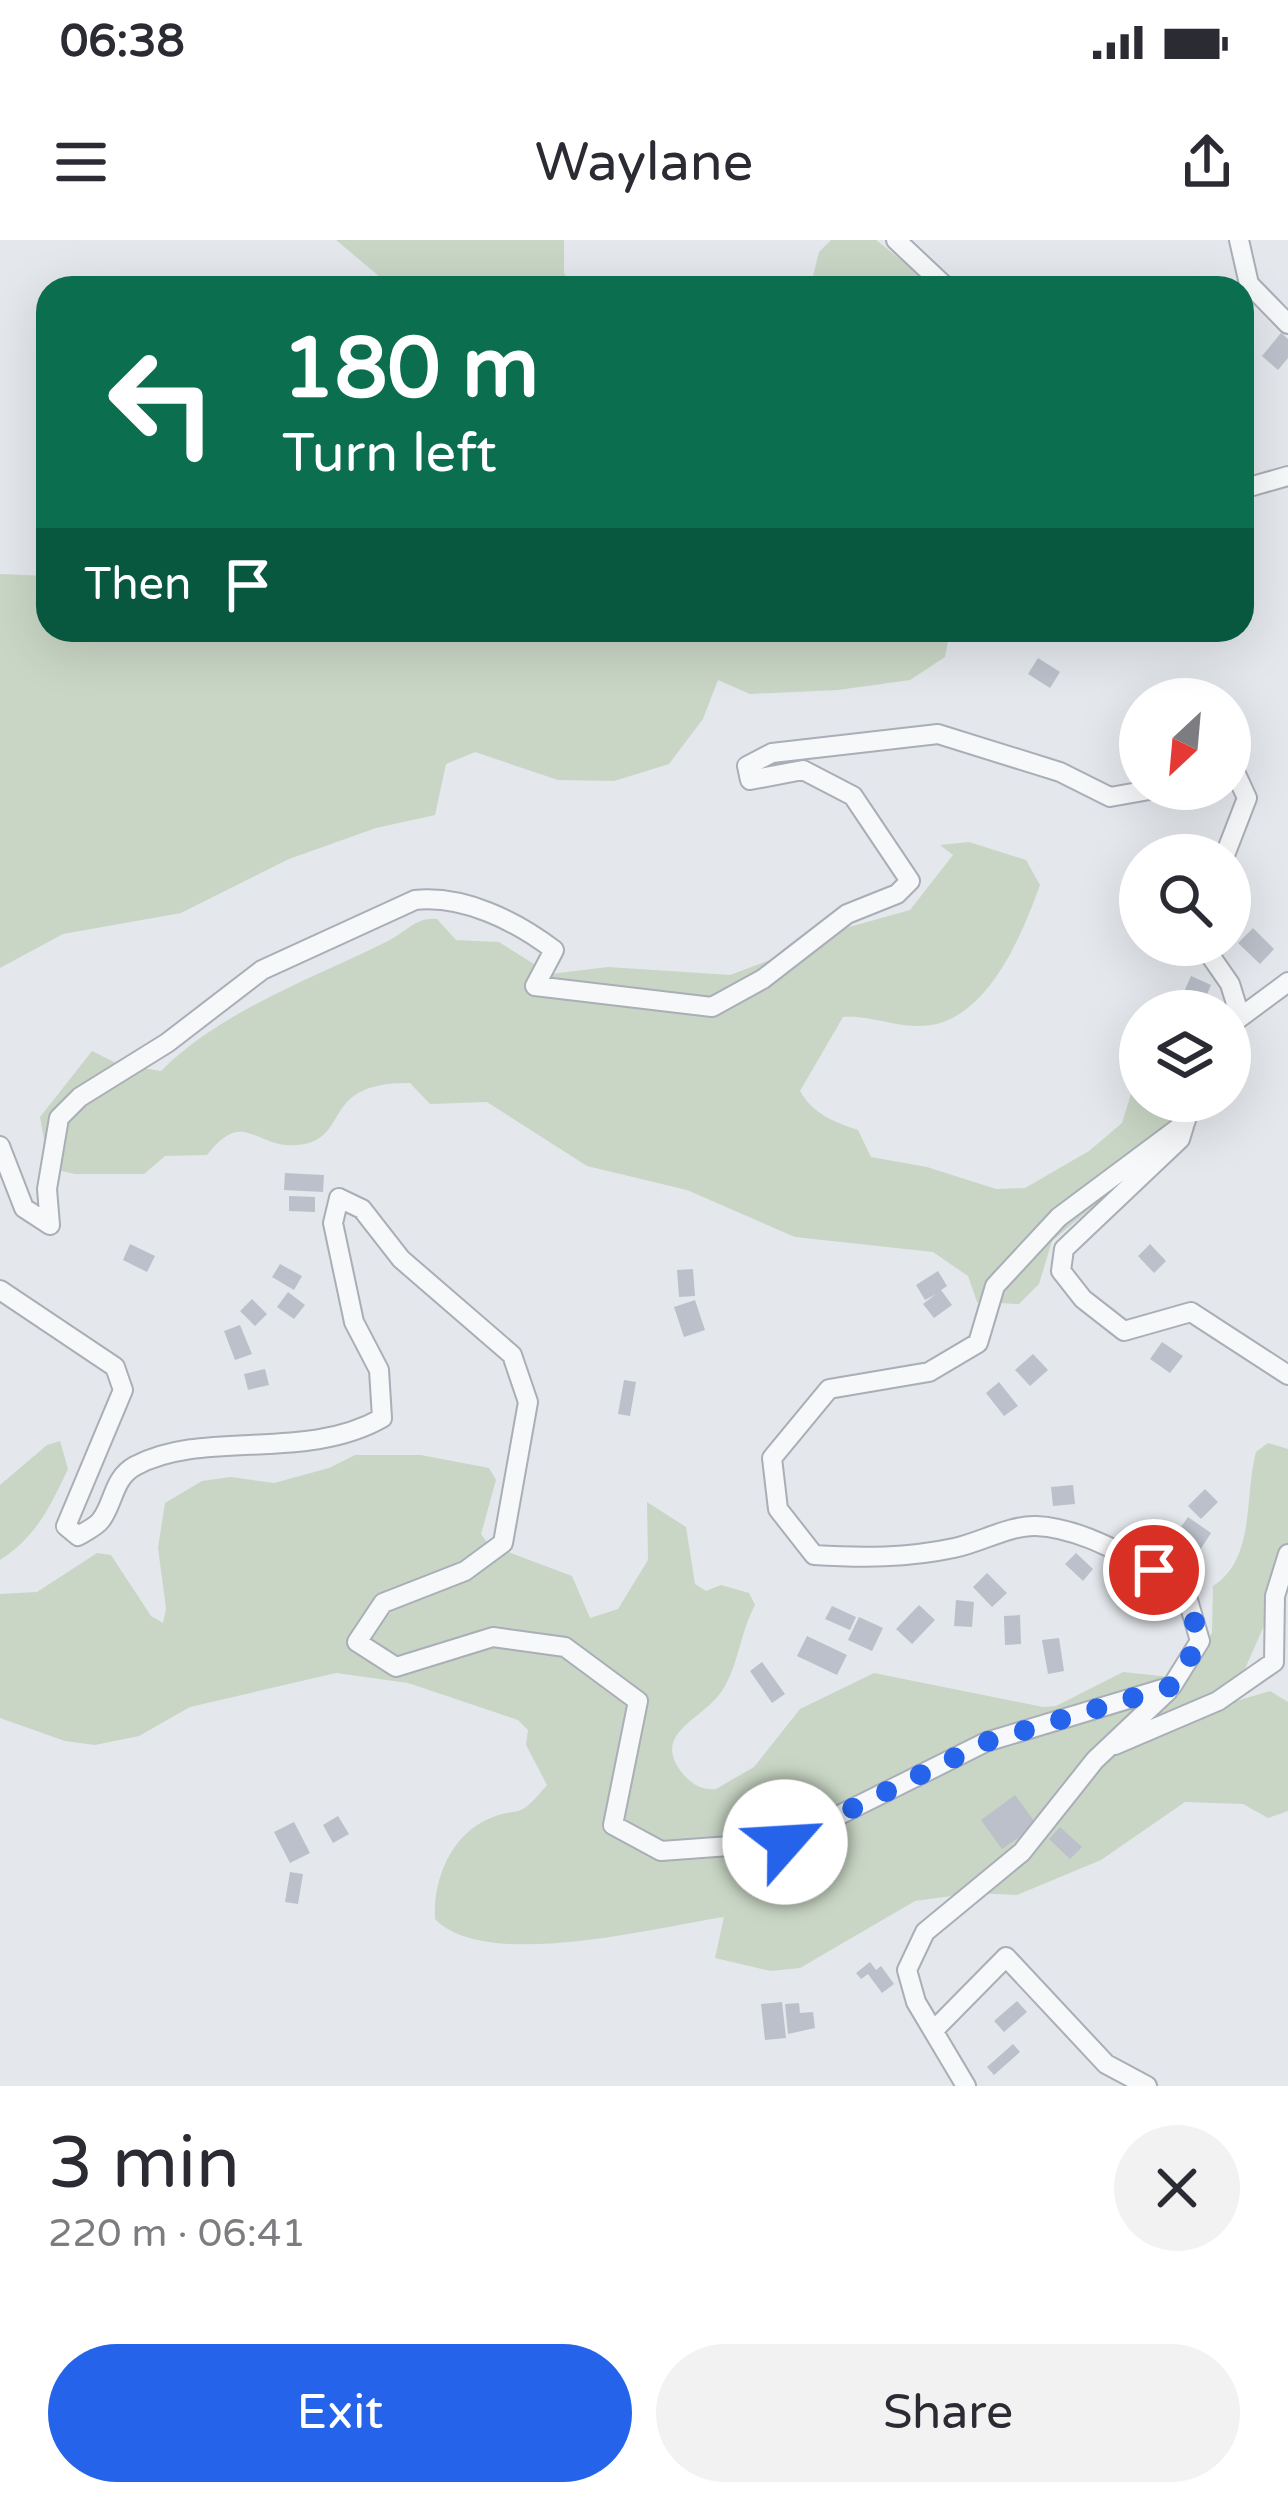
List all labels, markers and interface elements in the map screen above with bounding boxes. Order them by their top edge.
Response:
text: 06:38 [60,15,185,69]
icon: menu [48,129,114,195]
icon: share [1174,129,1240,195]
text: Waylane [535,130,753,195]
text: 180 m [282,319,539,420]
icon: left [84,324,240,480]
text: Turn left [282,421,497,486]
icon: arrive [215,552,281,618]
text: Then [84,558,191,612]
north arrow [1119,678,1251,810]
map controls [1119,678,1251,1122]
button: search [1119,834,1251,966]
button: layers [1119,990,1251,1122]
pin [1103,1519,1205,1621]
icon: arrive [1121,1537,1187,1603]
position arrow [722,1779,848,1905]
text: 3 min [48,2121,240,2208]
button: close [1114,2125,1240,2251]
text: 220 m · 06:41 [48,2210,306,2257]
button: Exit [48,2344,632,2482]
button: Share [656,2344,1240,2482]

